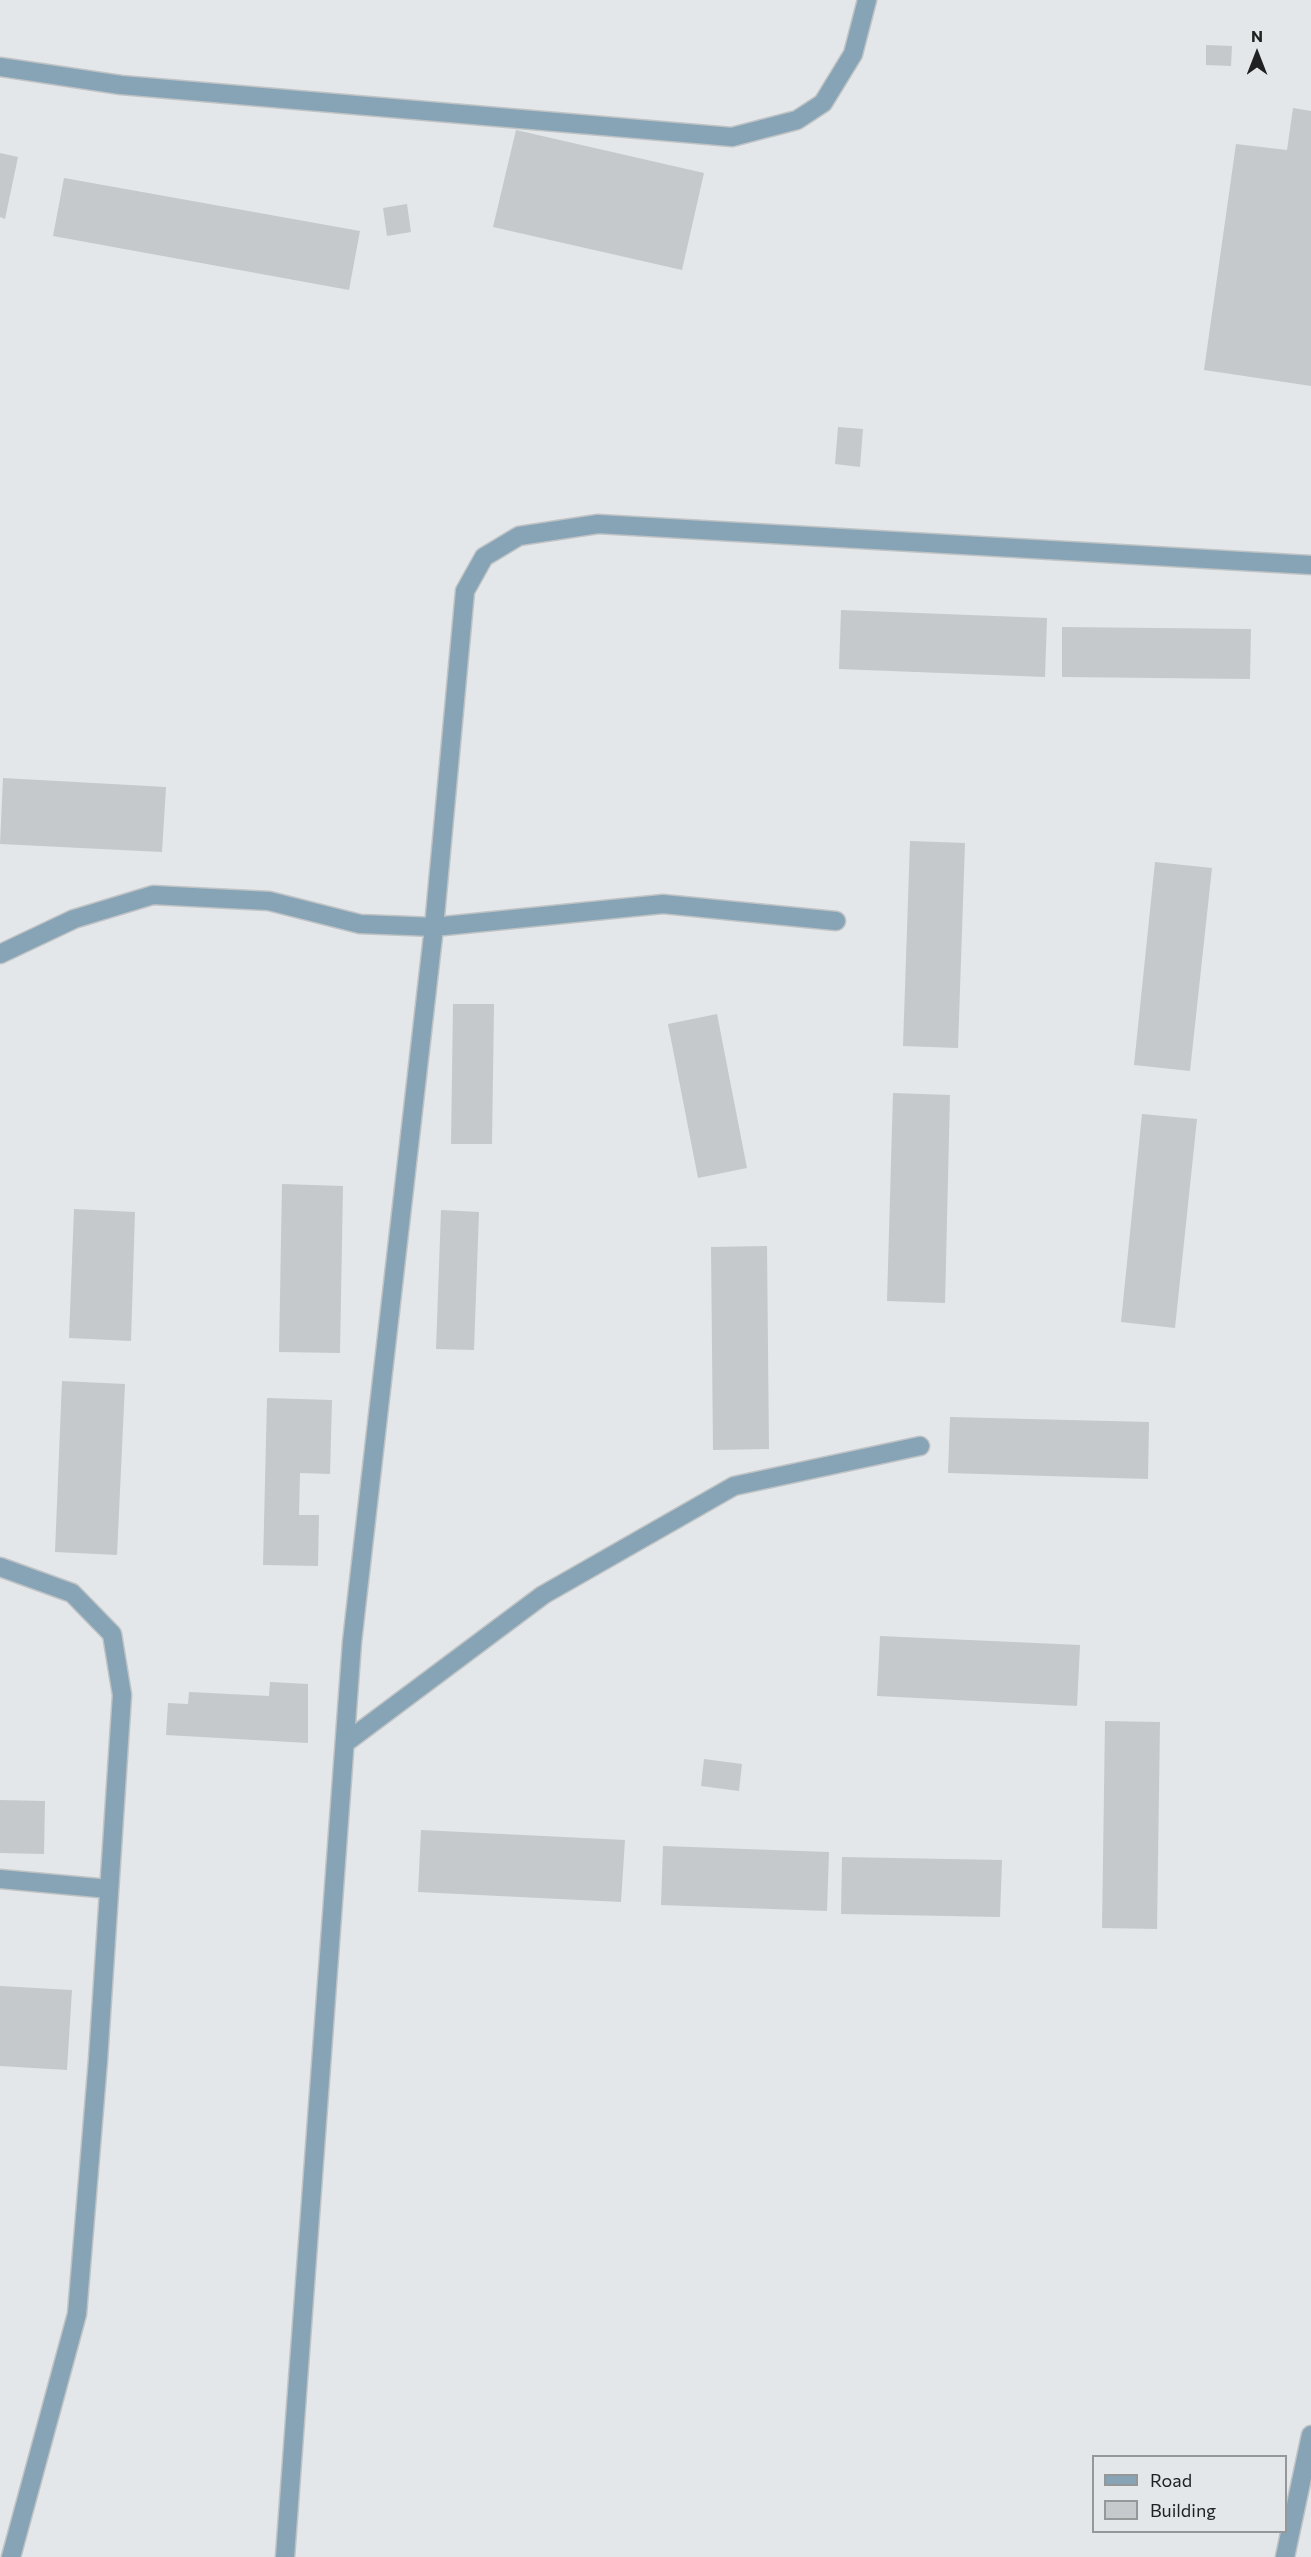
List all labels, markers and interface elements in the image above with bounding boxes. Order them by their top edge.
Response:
north arrow [1227,24,1287,84]
text: N [1251,26,1263,45]
legend [1092,2455,1287,2533]
text: Road [1150,2469,1192,2491]
text: Building [1150,2499,1216,2521]

